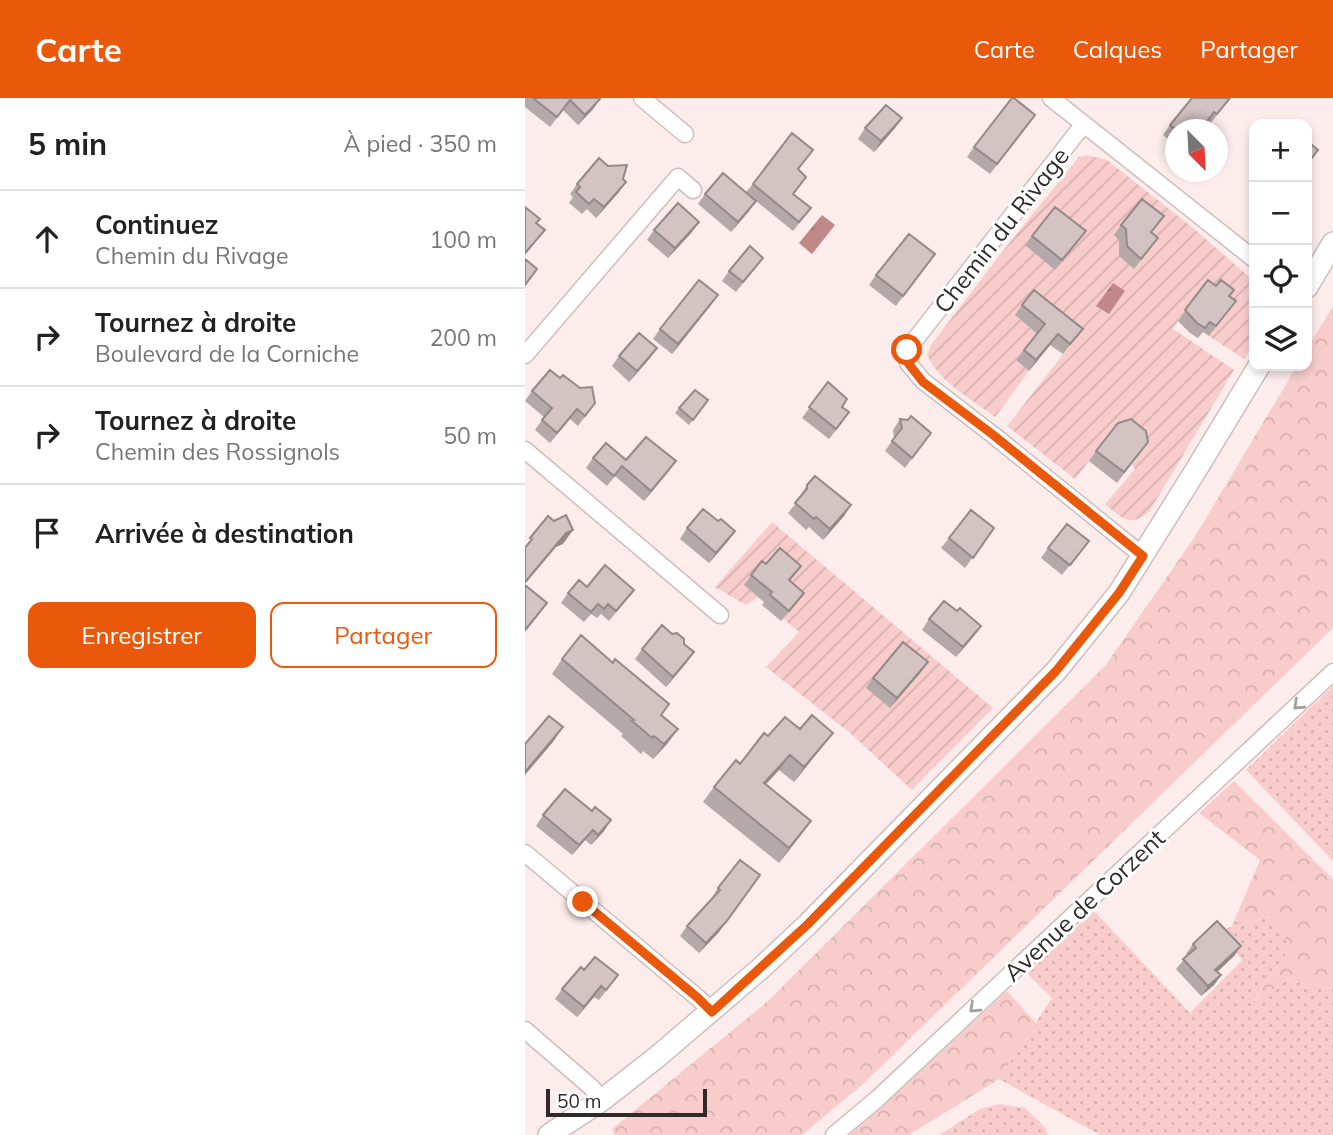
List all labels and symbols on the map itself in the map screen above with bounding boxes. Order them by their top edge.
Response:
north arrow [1165,119,1228,182]
street label: Chemin du Rivage [927,141,1075,319]
route start [891,334,922,365]
one-way arrow [1293,697,1306,709]
street label: Avenue de Corzent [997,823,1171,987]
route end [567,886,598,917]
one-way arrow [969,1000,982,1013]
scale bar [546,1086,707,1118]

